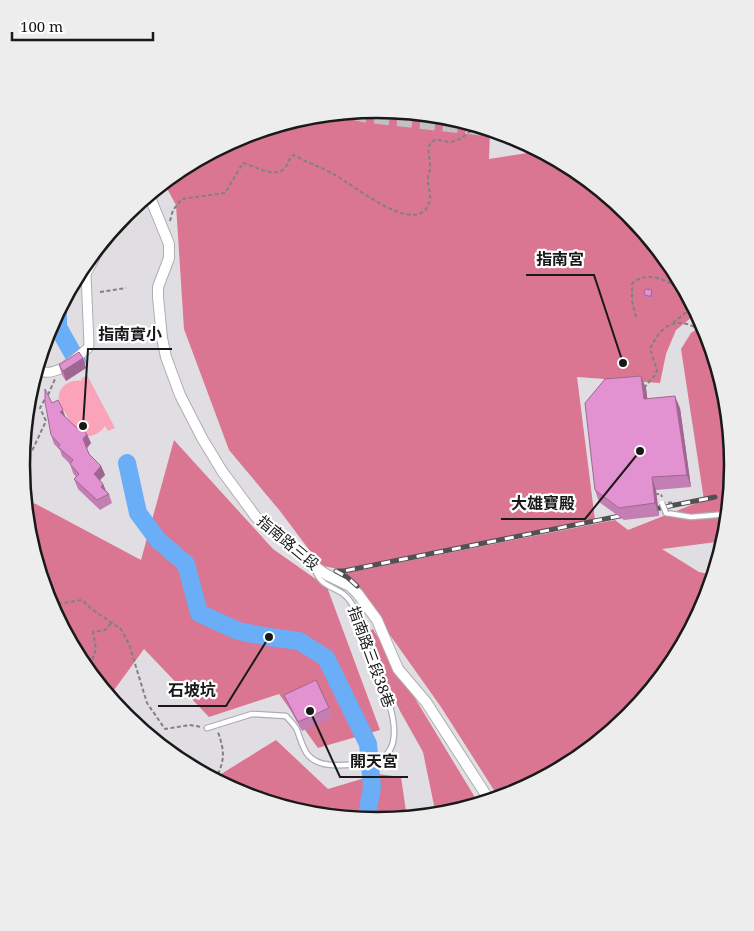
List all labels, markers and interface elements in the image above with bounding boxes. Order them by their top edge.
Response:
scale bar [12,10,154,42]
text: 100 m [20,16,63,36]
callout: 指南宮 [526,244,594,275]
text: 指南宮 [536,248,584,270]
callout: 指南實小 [88,318,172,349]
text: 指南實小 [98,323,162,345]
callout: 大雄寶殿 [501,488,585,519]
text: 大雄寶殿 [511,492,575,514]
street label: 指南路三段 [253,510,324,574]
street label: 指南路三段38巷 [344,603,400,710]
callout: 石坡坑 [158,675,226,706]
text: 石坡坑 [168,679,216,701]
callout: 開天宮 [340,746,408,777]
text: 開天宮 [350,750,398,772]

